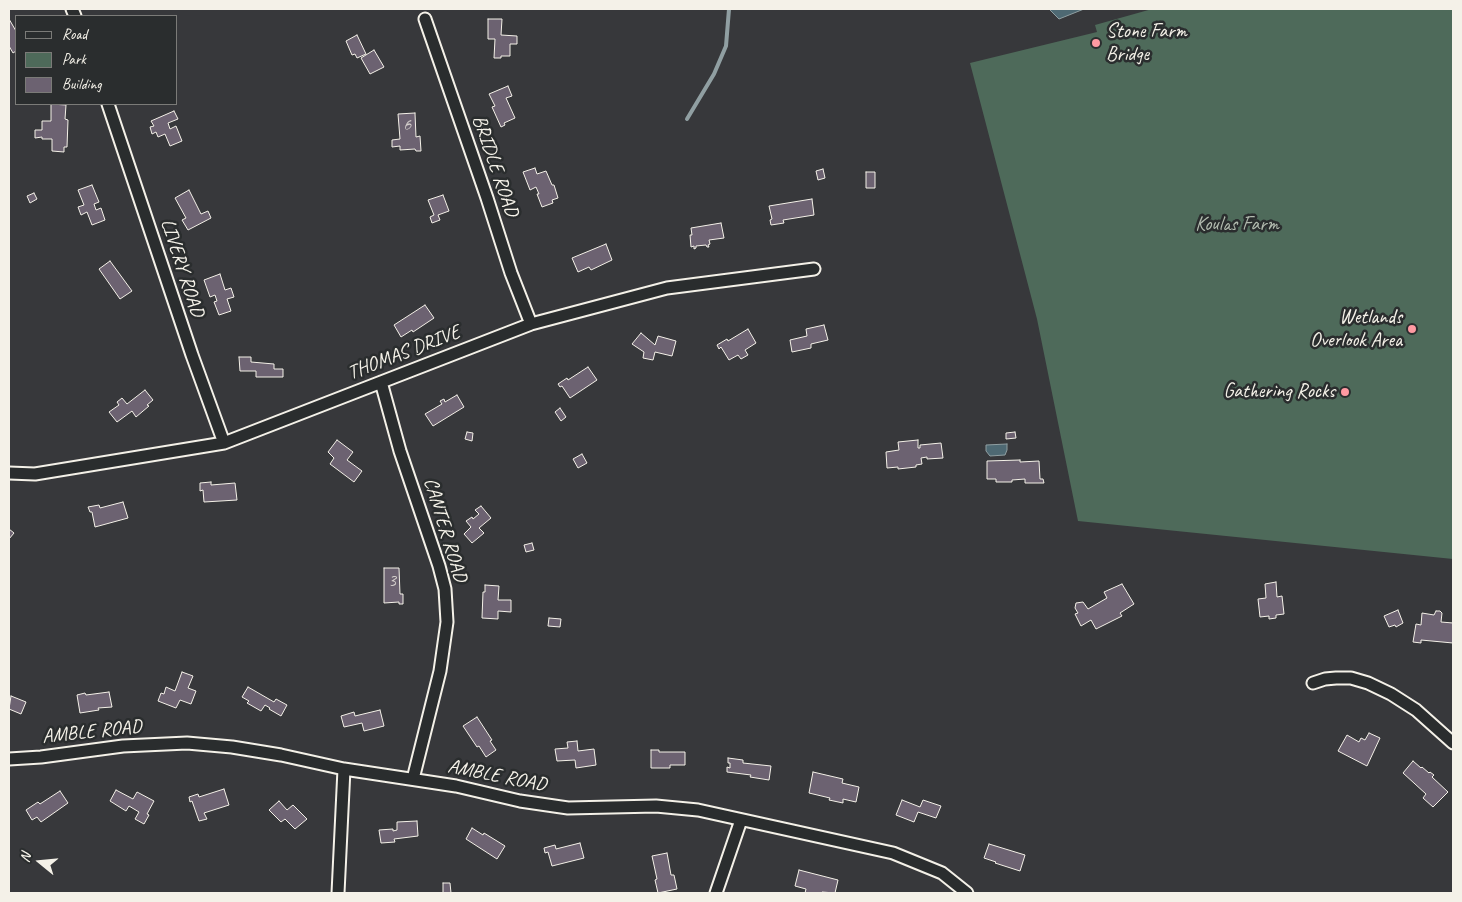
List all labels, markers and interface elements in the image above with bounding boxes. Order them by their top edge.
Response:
legend [15,15,178,105]
place label: Stone Farm Bridge [1106,20,1187,67]
text: Road [62,25,87,44]
marker: Stone Farm Bridge [1090,37,1102,49]
text: Park [62,50,86,69]
text: Building [62,75,101,94]
street label: BRIDLE ROAD [466,112,524,220]
house number: 6 [403,114,411,136]
park label: Koulas Farm [1195,213,1279,237]
street label: LIVERY ROAD [155,216,209,320]
place label: Wetlands Overlook Area [1310,306,1402,353]
street label: THOMAS DRIVE [344,321,464,385]
marker: Wetlands Overlook Area [1406,323,1418,335]
place label: Gathering Rocks [1224,380,1335,404]
marker: Gathering Rocks [1339,386,1351,398]
street label: CANTER ROAD [418,475,472,585]
house number: 3 [388,570,396,592]
street label: AMBLE ROAD [41,715,143,749]
street label: AMBLE ROAD [446,755,548,797]
north arrow [15,837,65,887]
text: N [16,851,35,864]

